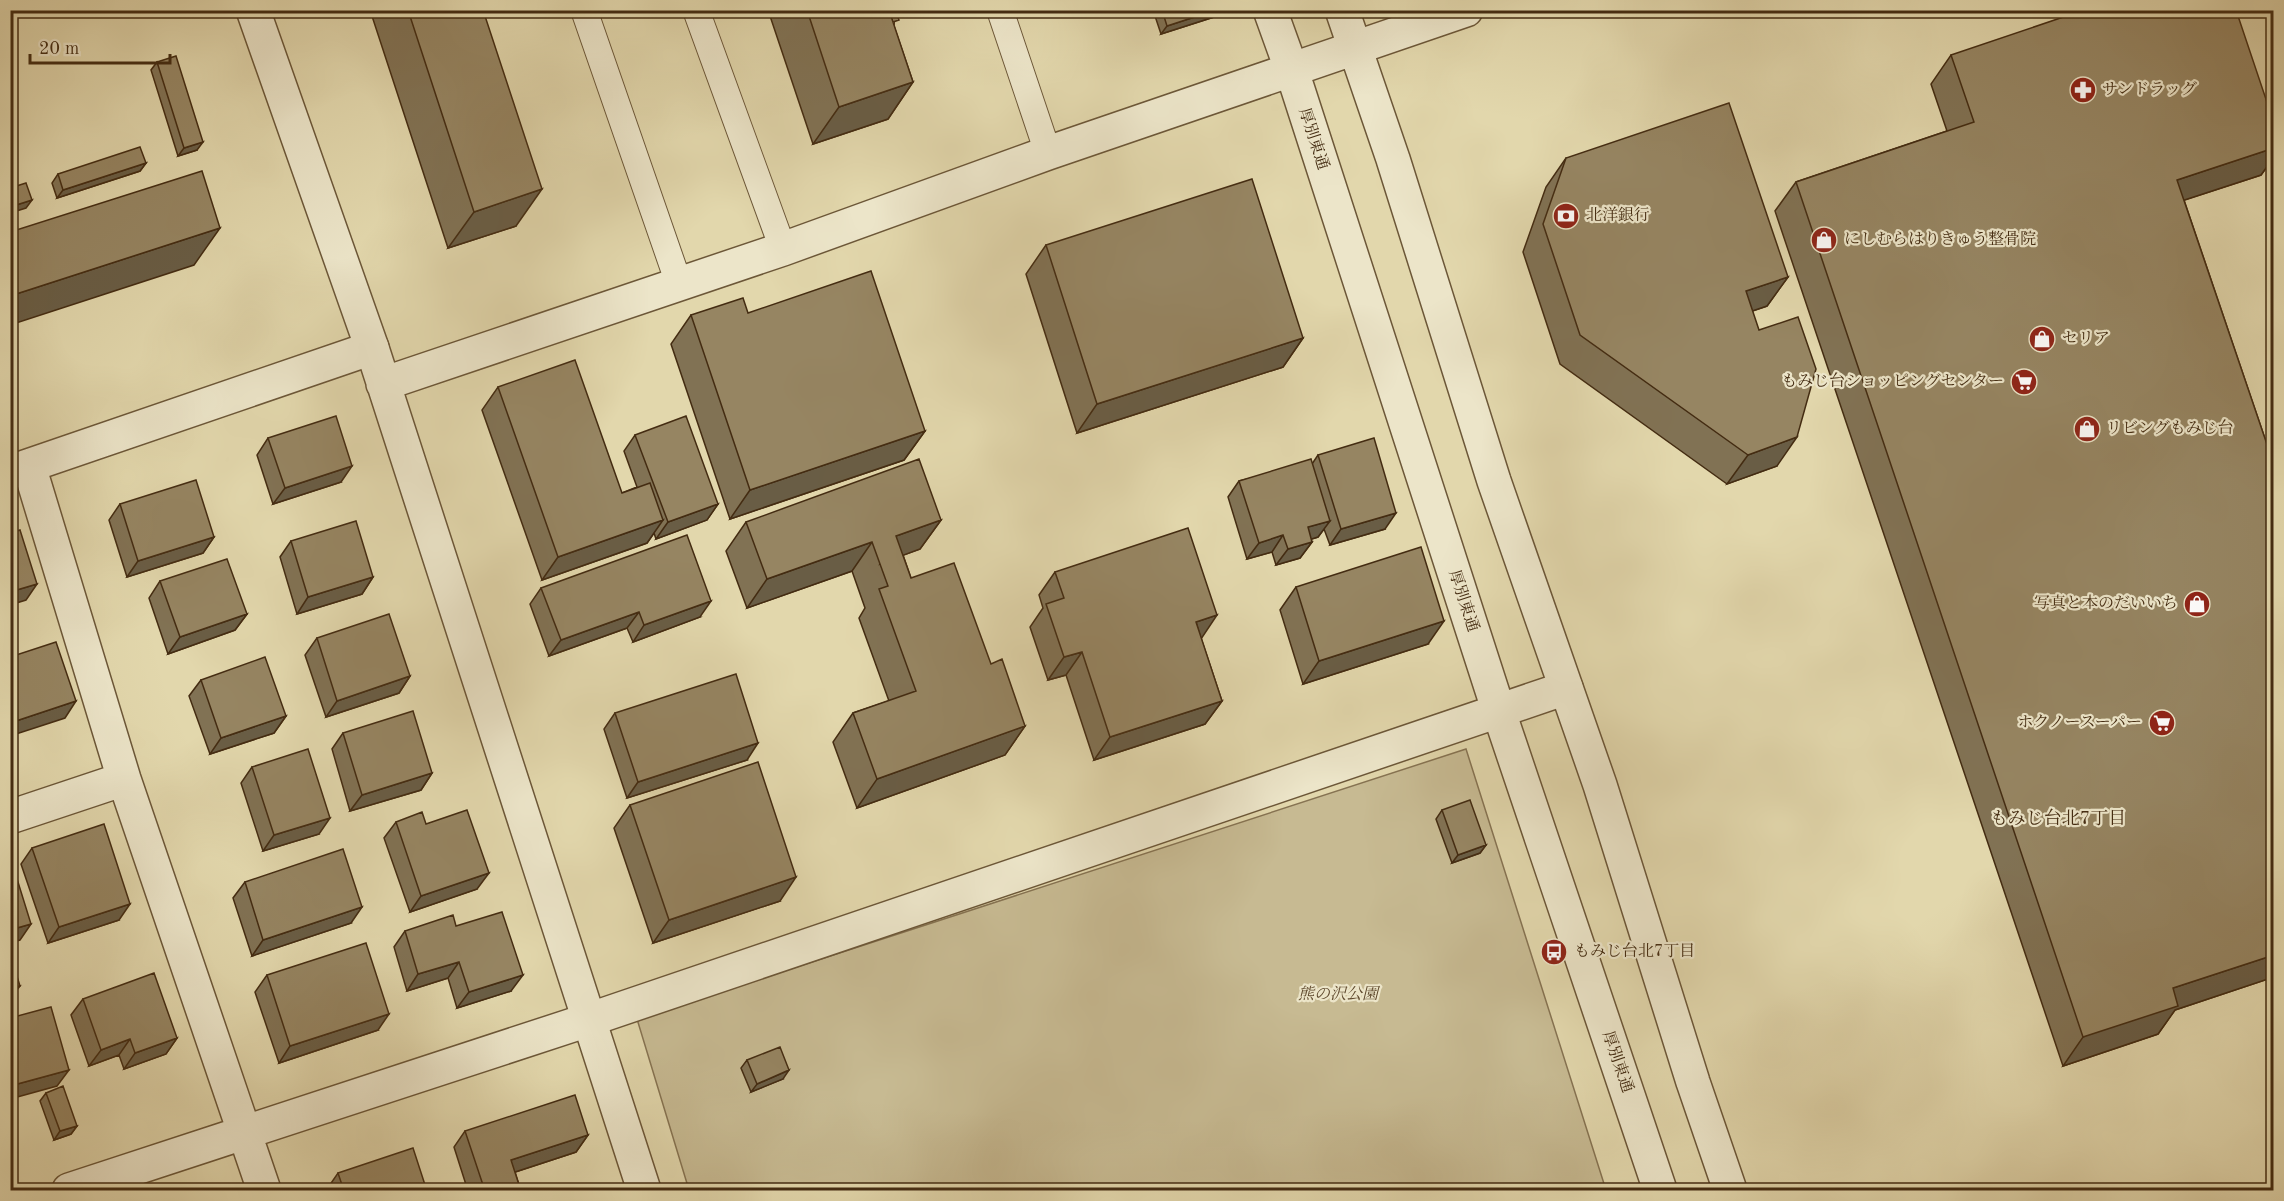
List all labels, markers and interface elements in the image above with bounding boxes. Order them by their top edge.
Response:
scale bar [30,27,170,65]
text: 20 m [39,40,79,58]
pharmacy icon: サンドラッグ [2068,75,2098,105]
place label: サンドラッグ [2102,81,2197,98]
street label: 厚別東通 [1296,105,1332,172]
bank icon: 北洋銀行 [1551,201,1581,231]
place label: 北洋銀行 [1586,206,1650,224]
shop icon: にしむらはりきゅう整骨院 [1809,225,1839,255]
place label: にしむらはりきゅう整骨院 [1844,230,2036,248]
shop icon: セリア [2027,324,2057,354]
place label: セリア [2062,331,2110,347]
supermarket icon: もみじ台ショッピングセンター [2009,367,2039,397]
place label: もみじ台ショッピングセンター [1781,372,2004,390]
shop icon: リビングもみじ台 [2072,414,2102,444]
place label: リビングもみじ台 [2106,419,2234,437]
street label: 厚別東通 [1446,567,1482,634]
shop icon: 写真と本のだいいち [2182,589,2212,619]
place label: 写真と本のだいいち [2034,594,2178,612]
supermarket icon: ホクノースーパー [2147,708,2177,738]
place label: ホクノースーパー [2017,714,2142,731]
district label: もみじ台北7丁目 [1990,808,2126,828]
bus stop icon: もみじ台北7丁目 [1539,937,1569,967]
place label: もみじ台北7丁目 [1574,942,1695,960]
park label: 熊の沢公園 [1298,985,1381,1003]
street label: 厚別東通 [1599,1028,1637,1095]

